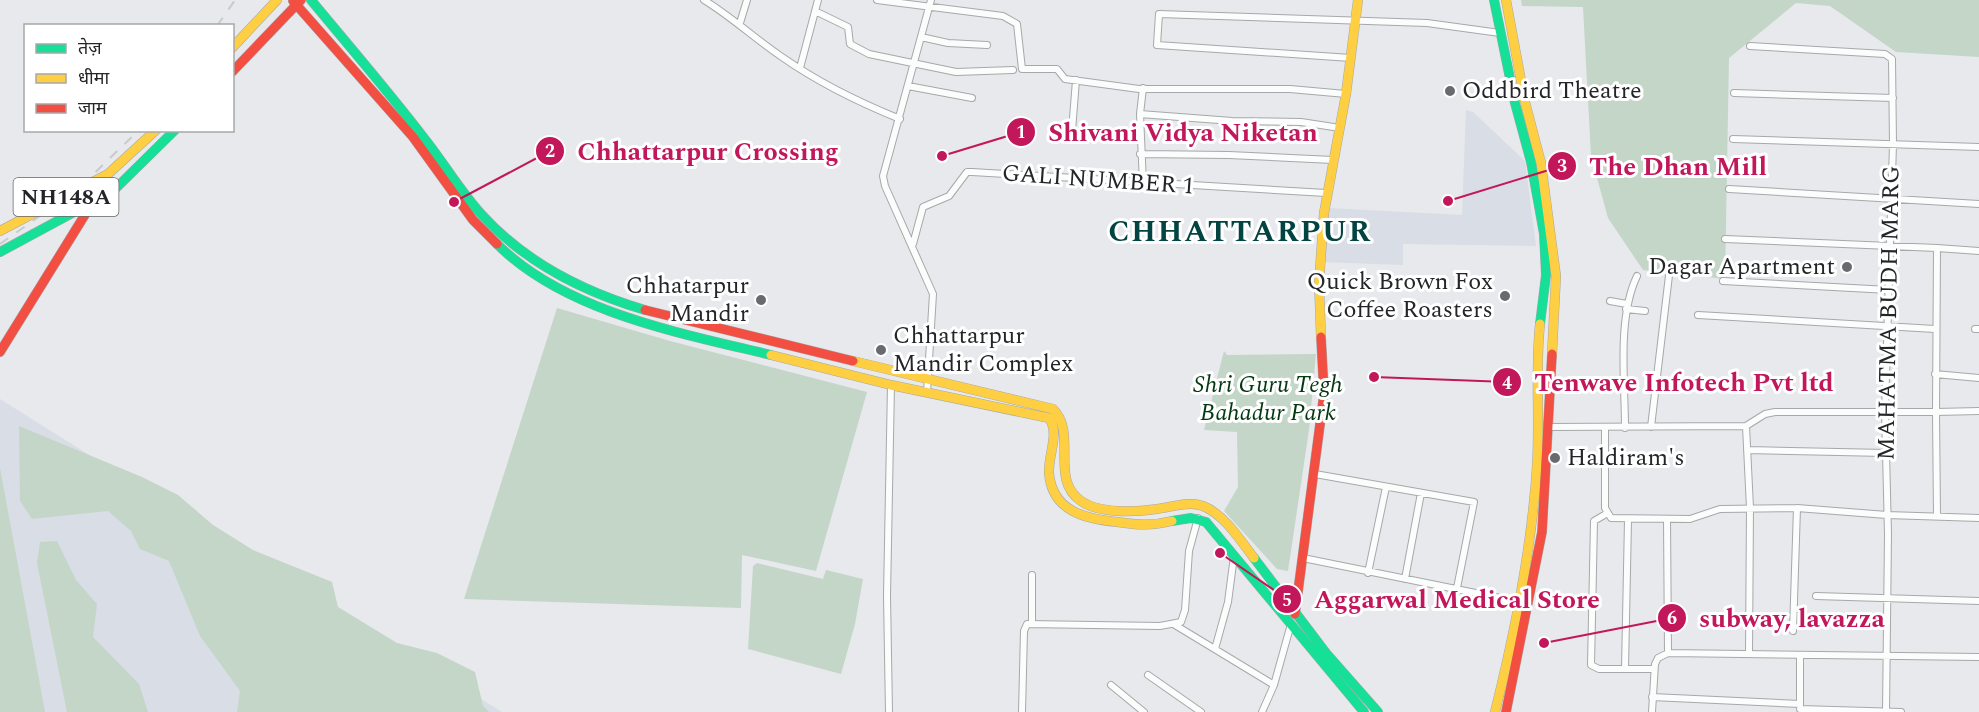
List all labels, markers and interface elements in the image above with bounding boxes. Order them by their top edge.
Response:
legend [24,24,234,132]
text: तेज़ [78,35,102,62]
text: धीमा [78,65,109,92]
place label: Oddbird Theatre [1462,73,1642,109]
marker: Oddbird Theatre [1443,84,1457,98]
text: जाम [78,95,108,122]
callout: Shivani Vidya Niketan [1006,110,1330,154]
text: Shivani Vidya Niketan [1048,113,1318,153]
text: 1 [1016,119,1026,146]
callout: Chhattarpur Crossing [535,129,851,173]
text: Chhattarpur Crossing [577,132,839,172]
text: 2 [545,138,555,165]
callout: The Dhan Mill [1547,144,1779,188]
text: The Dhan Mill [1589,147,1767,187]
text: 3 [1557,153,1567,180]
street label: GALI NUMBER 1 [1001,155,1195,205]
street label: MAHATMA BUDH MARG [1868,165,1910,461]
road number: NH148A [14,178,118,216]
district label: CHHATTARPUR [1108,209,1372,255]
place label: Dagar Apartment [1648,249,1835,285]
marker: Dagar Apartment [1840,260,1854,274]
place label: Quick Brown Fox Coffee Roasters [1307,264,1493,328]
place label: Chhatarpur Mandir [626,268,749,332]
marker: Quick Brown Fox Coffee Roasters [1498,289,1512,303]
marker: Chhatarpur Mandir [754,293,768,307]
place label: Chhattarpur Mandir Complex [893,318,1073,382]
marker: Chhattarpur Mandir Complex [874,343,888,357]
callout: Tenwave Infotech Pvt ltd [1492,360,1846,404]
text: Tenwave Infotech Pvt ltd [1534,363,1834,403]
park label: Shri Guru Tegh Bahadur Park [1193,367,1343,431]
text: 4 [1502,370,1512,397]
place label: Haldiram's [1567,440,1685,476]
marker: Haldiram's [1548,451,1562,465]
callout: Aggarwal Medical Store [1272,577,1612,621]
text: Aggarwal Medical Store [1314,580,1600,620]
text: 5 [1282,587,1292,614]
callout: subway, lavazza [1657,596,1897,640]
text: subway, lavazza [1699,599,1886,639]
text: 6 [1667,605,1677,632]

